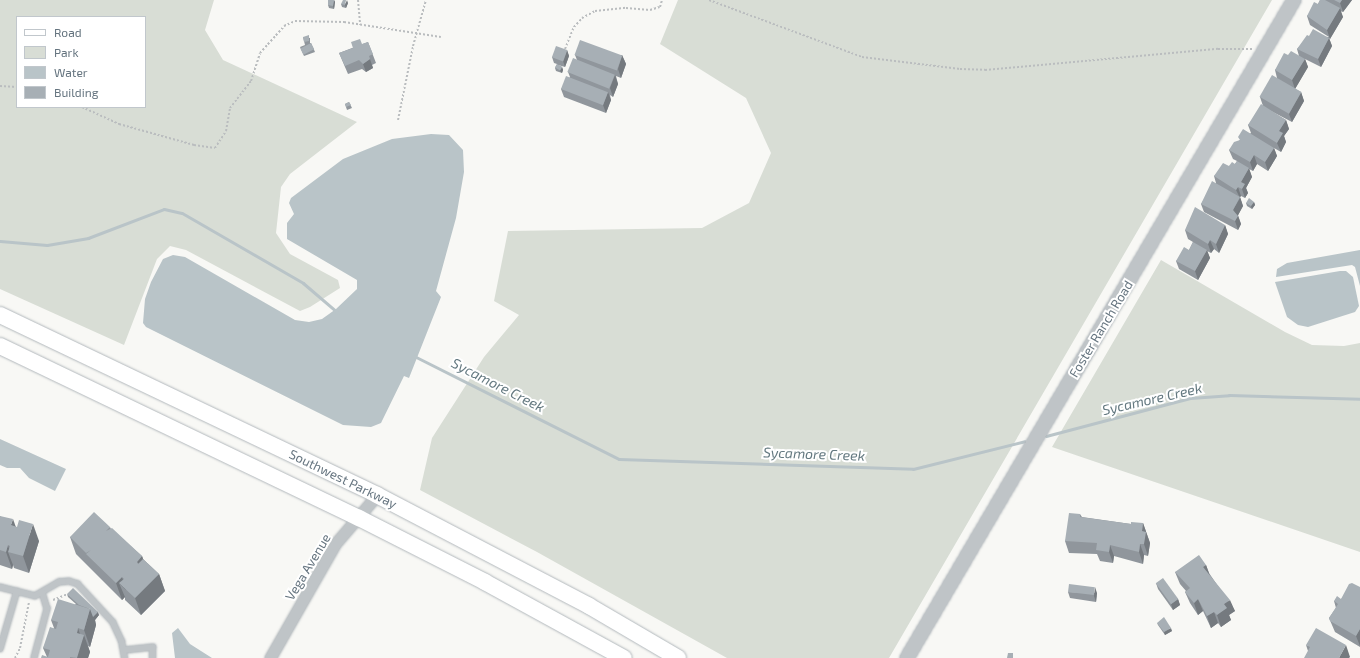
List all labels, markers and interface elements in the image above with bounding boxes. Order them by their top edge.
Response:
legend [16,16,146,108]
text: Road [54,25,82,39]
text: Park [54,45,79,59]
text: Water [54,65,88,79]
text: Building [54,85,98,99]
street label: Foster Ranch Road [1066,278,1136,380]
water label: Sycamore Creek [449,354,547,416]
water label: Sycamore Creek [1100,379,1204,419]
water label: Sycamore Creek [763,444,865,464]
street label: Southwest Parkway [287,446,399,512]
street label: Vega Avenue [282,531,334,603]

